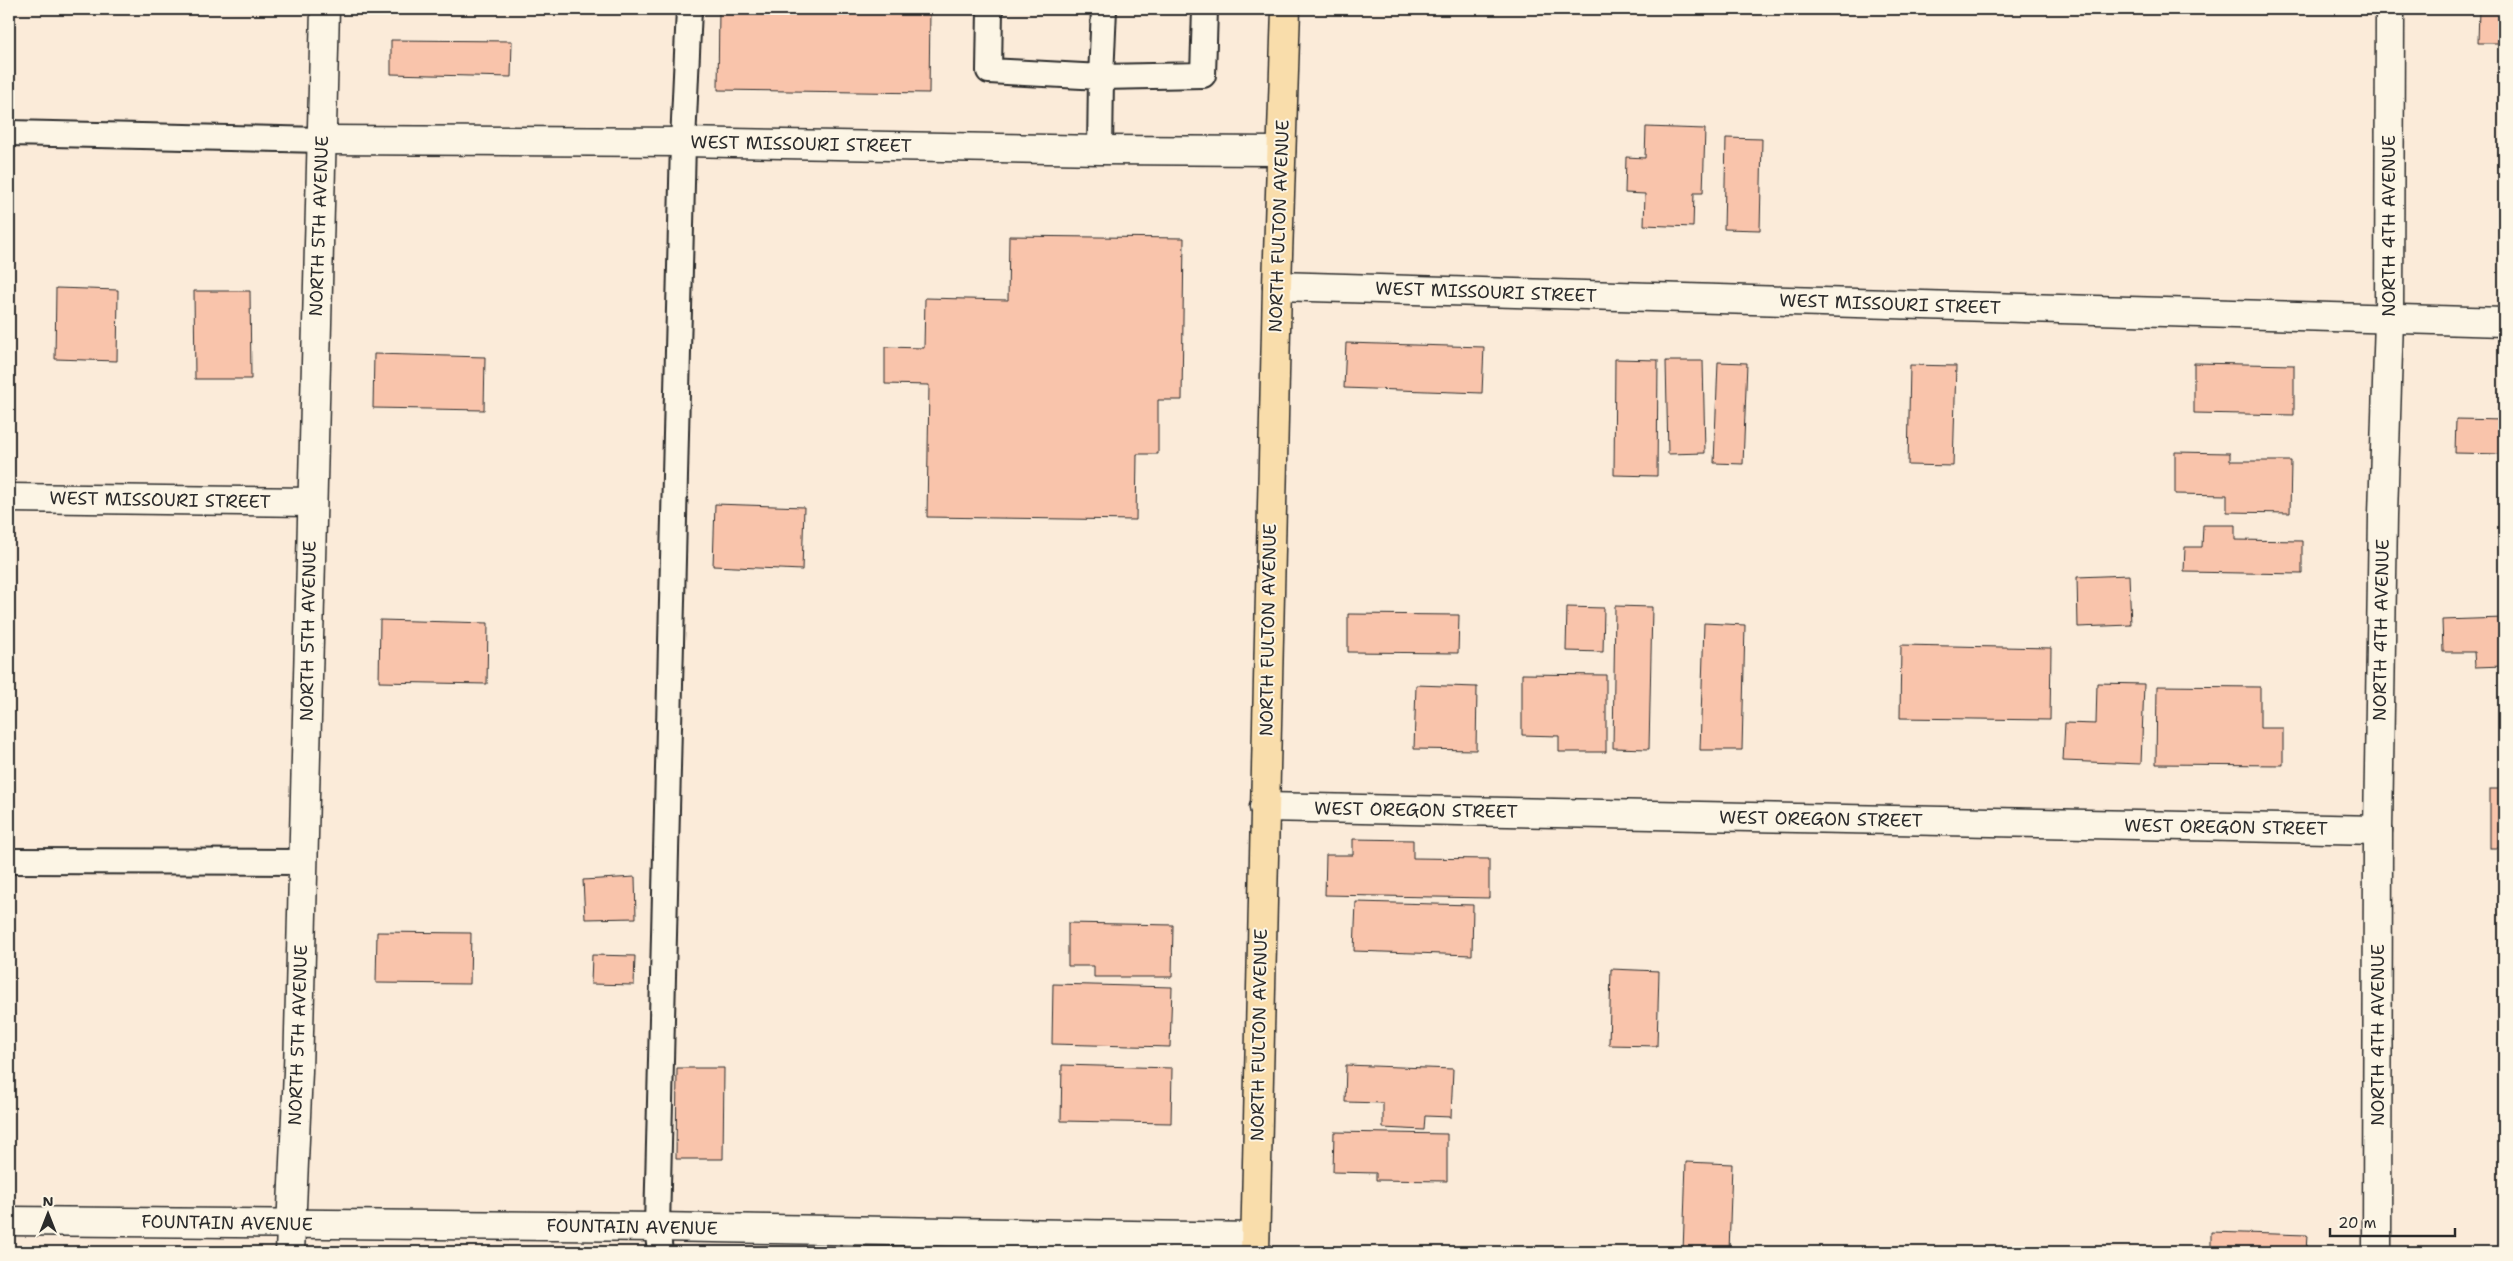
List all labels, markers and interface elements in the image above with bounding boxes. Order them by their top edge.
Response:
street label: NORTH FULTON AVENUE [1263,119,1295,333]
street label: WEST MISSOURI STREET [690,130,912,158]
street label: NORTH 5TH AVENUE [304,135,334,317]
street label: NORTH 4TH AVENUE [2377,135,2401,317]
street label: WEST MISSOURI STREET [1375,276,1597,308]
street label: WEST MISSOURI STREET [1779,288,2001,320]
street label: WEST MISSOURI STREET [49,486,271,514]
street label: NORTH FULTON AVENUE [1254,523,1282,737]
street label: NORTH 4TH AVENUE [2367,539,2395,721]
street label: NORTH 5TH AVENUE [294,540,322,722]
street label: WEST OREGON STREET [1314,796,1518,824]
street label: WEST OREGON STREET [1719,805,1923,833]
street label: WEST OREGON STREET [2124,813,2328,841]
street label: NORTH FULTON AVENUE [1245,928,1273,1142]
street label: NORTH 5TH AVENUE [283,944,313,1126]
street label: NORTH 4TH AVENUE [2366,944,2390,1126]
north arrow [22,1188,72,1238]
text: N [42,1192,54,1210]
scale bar [2330,1206,2456,1238]
street label: FOUNTAIN AVENUE [141,1210,313,1236]
text: 20 m [2338,1213,2377,1233]
street label: FOUNTAIN AVENUE [546,1214,718,1240]

